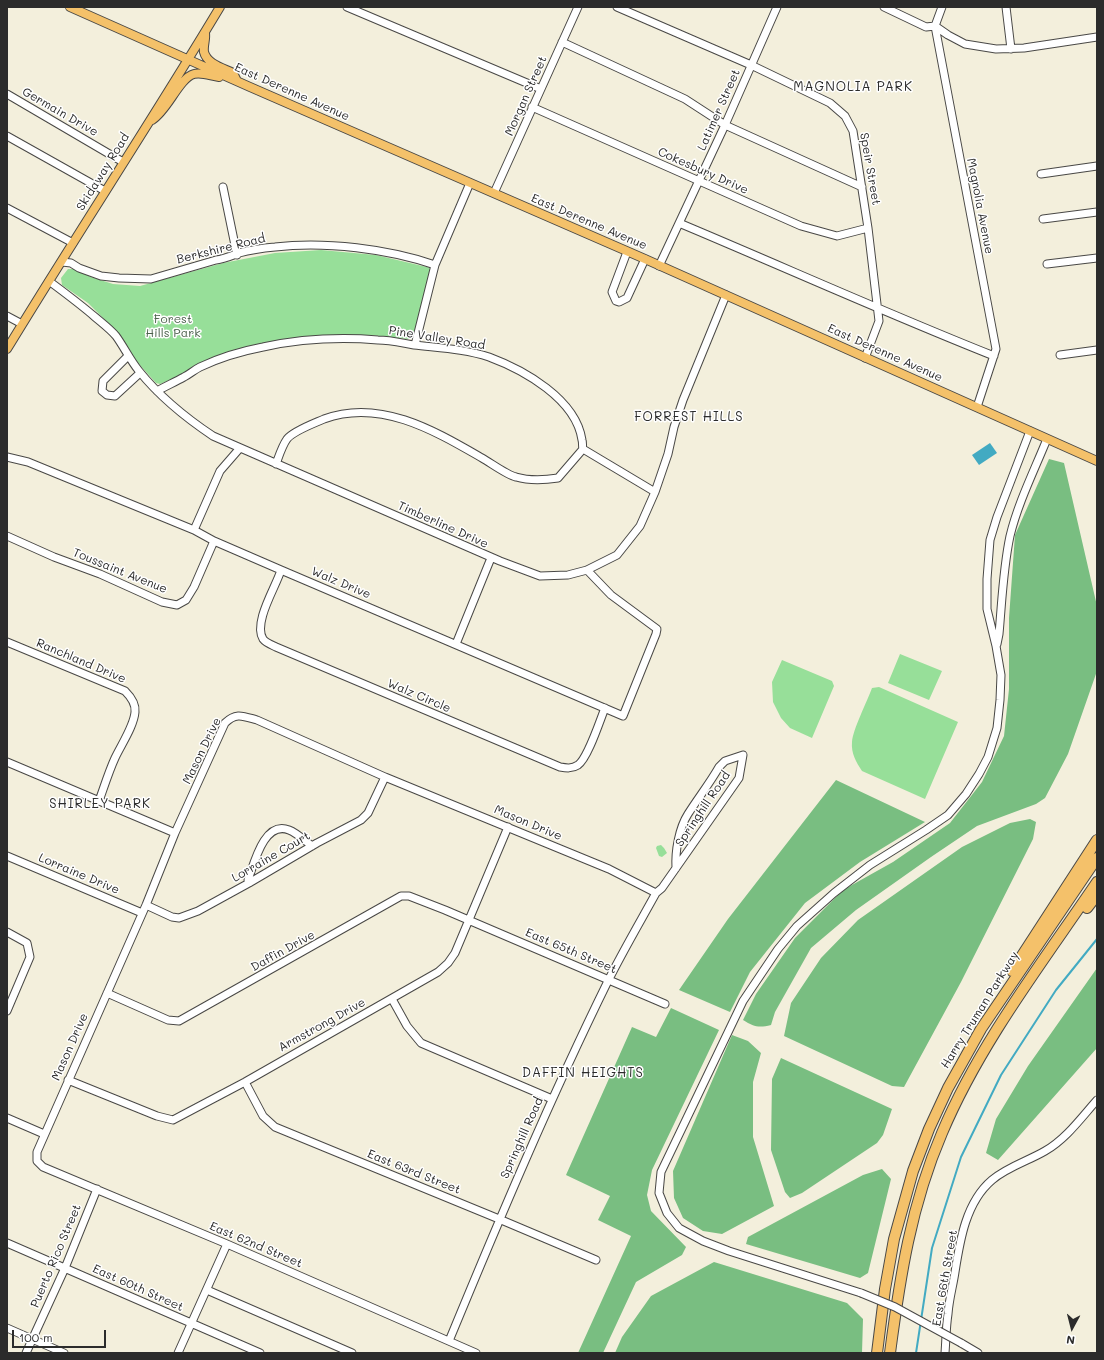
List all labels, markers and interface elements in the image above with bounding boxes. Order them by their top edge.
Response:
street label: Morgan Street [502,54,550,138]
street label: East Derenne Avenue [232,60,352,124]
street label: Latimer Street [695,67,743,153]
district label: MAGNOLIA PARK [793,79,913,95]
street label: Germain Drive [19,84,101,140]
street label: Skidaway Road [73,131,133,213]
street label: Speir Street [857,132,883,206]
street label: Cokesbury Drive [656,145,750,197]
street label: Magnolia Avenue [964,157,996,255]
street label: East Derenne Avenue [529,191,649,253]
street label: Berkshire Road [175,231,267,267]
park label: Forest Hills Park [145,312,201,340]
street label: East Derenne Avenue [825,321,945,385]
street label: Pine Valley Road [388,323,486,353]
district label: FORREST HILLS [634,409,744,425]
street label: Timberline Drive [396,499,490,551]
street label: Toussaint Avenue [71,546,169,596]
street label: Walz Drive [309,564,373,602]
street label: Ranchland Drive [34,636,128,686]
street label: Walz Circle [385,676,453,716]
street label: Mason Drive [180,715,224,787]
street label: Springhill Road [673,769,733,849]
district label: SHIRLEY PARK [49,796,151,812]
street label: Mason Drive [492,802,564,844]
street label: Lorraine Court [229,829,313,885]
street label: Lorraine Drive [36,851,122,897]
street label: East 65th Street [523,925,619,977]
street label: Daffin Drive [248,928,318,974]
street label: Harry Truman Parkway [938,949,1022,1071]
street label: Armstrong Drive [276,995,368,1055]
street label: Mason Drive [49,1011,91,1083]
district label: DAFFIN HEIGHTS [522,1065,644,1081]
street label: Springhill Road [498,1095,546,1181]
street label: East 63rd Street [365,1147,463,1197]
street label: Puerto Rico Street [28,1202,84,1310]
street label: East 62nd Street [207,1219,305,1271]
street label: East 66th Street [929,1229,961,1327]
street label: East 60th Street [90,1261,186,1315]
north arrow [1052,1308,1092,1348]
scale bar [14,1322,108,1348]
text: 100 m [19,1329,53,1345]
text: N [1065,1332,1076,1348]

